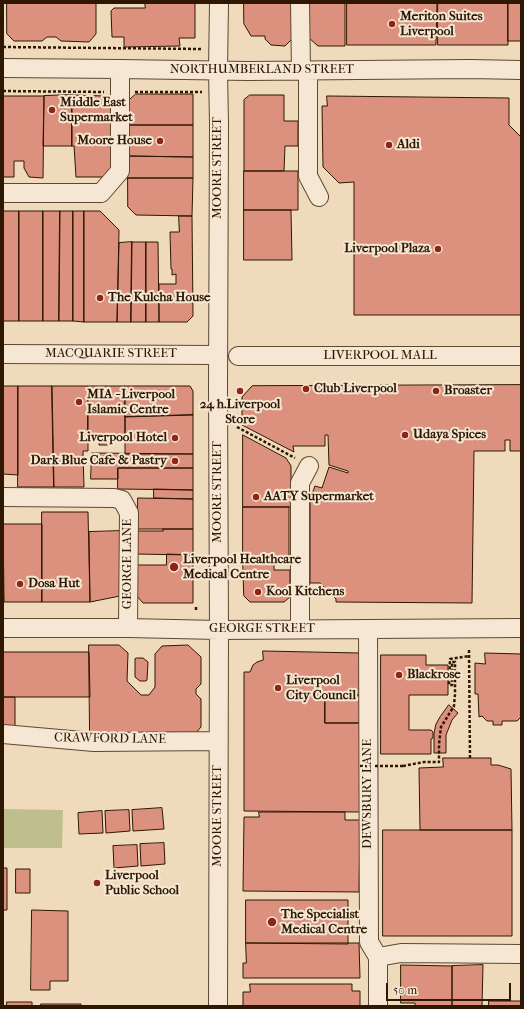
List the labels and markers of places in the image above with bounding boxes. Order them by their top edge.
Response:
place label: Meriton Suites Liverpool [400,9,483,40]
marker: Meriton Suites Liverpool [387,19,397,29]
place label: Middle East Supermarket [60,95,133,126]
marker: Middle East Supermarket [47,105,57,115]
place label: Moore House [77,133,152,149]
marker: Moore House [155,136,165,146]
place label: Aldi [397,137,420,153]
marker: Aldi [384,140,394,150]
place label: Liverpool Plaza [344,241,430,257]
marker: Liverpool Plaza [433,244,443,254]
place label: The Kulcha House [108,290,210,306]
marker: The Kulcha House [95,293,105,303]
place label: Club Liverpool [314,381,397,397]
place label: Broaster [444,383,492,399]
marker: Club Liverpool [301,384,311,394]
marker: 24 h.Liverpool Store [235,386,245,396]
marker: Broaster [431,386,441,396]
place label: MIA - Liverpool Islamic Centre [87,387,175,418]
marker: MIA - Liverpool Islamic Centre [74,397,84,407]
place label: 24 h.Liverpool Store [200,397,280,428]
place label: Udaya Spices [413,427,486,443]
place label: Liverpool Hotel [79,430,167,446]
marker: Udaya Spices [400,430,410,440]
marker: Liverpool Hotel [170,433,180,443]
place label: Dark Blue Cafe & Pastry [31,453,167,469]
marker: Dark Blue Cafe & Pastry [170,456,180,466]
place label: AATY Supermarket [264,489,374,505]
marker: AATY Supermarket [251,492,261,502]
place label: Liverpool Healthcare Medical Centre [183,552,301,583]
marker: Liverpool Healthcare Medical Centre [168,561,180,573]
place label: Dosa Hut [28,576,80,592]
marker: Dosa Hut [15,579,25,589]
place label: Kool Kitchens [266,584,344,600]
marker: Kool Kitchens [253,587,263,597]
place label: Blackrose [407,667,461,683]
marker: Blackrose [394,670,404,680]
place label: Liverpool City Council [286,673,356,704]
marker: Liverpool City Council [273,683,283,693]
place label: Liverpool Public School [105,868,179,899]
marker: Liverpool Public School [92,878,102,888]
place label: The Specialist Medical Centre [281,907,367,938]
marker: The Specialist Medical Centre [266,916,278,928]

